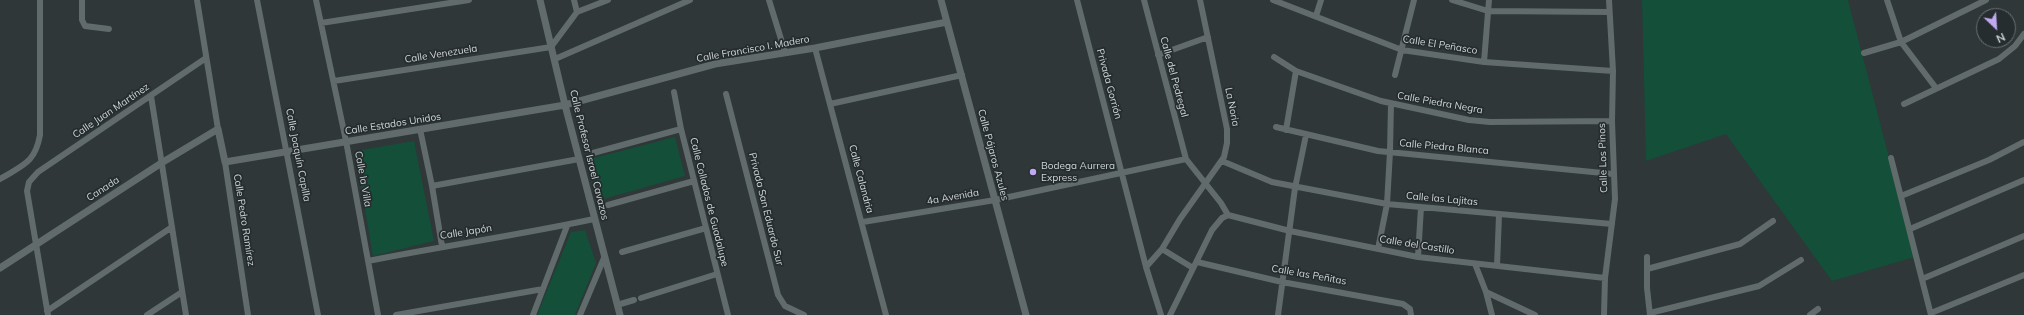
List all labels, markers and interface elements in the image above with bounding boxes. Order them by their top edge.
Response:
north arrow [1976,8,2016,48]
text: N [1994,30,2007,46]
street label: Calle Francisco I. Madero [695,33,811,65]
street label: Calle El Peñasco [1402,33,1478,57]
street label: Calle del Pedregal [1157,35,1191,119]
street label: Calle Venezuela [404,42,478,66]
street label: Privada Gorrión [1094,47,1124,121]
street label: Calle Juan Martínez [70,81,152,141]
street label: La Noria [1222,87,1242,127]
street label: Calle Profesor Israel Cavazos [567,89,611,221]
street label: Calle Piedra Negra [1396,90,1484,116]
street label: Calle Joaquín Capilla [283,107,313,203]
street label: Calle Pájaros Azules [975,108,1011,202]
street label: Calle Estados Unidos [344,110,442,138]
street label: Calle Los Pinos [1596,123,1610,193]
street label: Calle Collados de Guadalupe [687,136,731,268]
street label: Calle Piedra Blanca [1399,137,1489,157]
street label: Calle Calandria [846,143,876,215]
street label: Calle la Villa [352,150,374,208]
street label: Privada San Eduardo Sur [746,151,786,267]
place label: Bodega Aurrera Express [1041,160,1115,184]
marker: Bodega Aurrera Express [1028,167,1038,177]
street label: Calle Pedro Ramírez [231,173,257,267]
street label: Canada [84,174,122,204]
street label: 4a Avenida [926,187,980,207]
street label: Calle las Lajitas [1406,190,1478,208]
street label: Calle Japón [439,222,493,242]
street label: Calle del Castillo [1379,233,1455,257]
street label: Calle las Peñitas [1271,263,1347,287]

